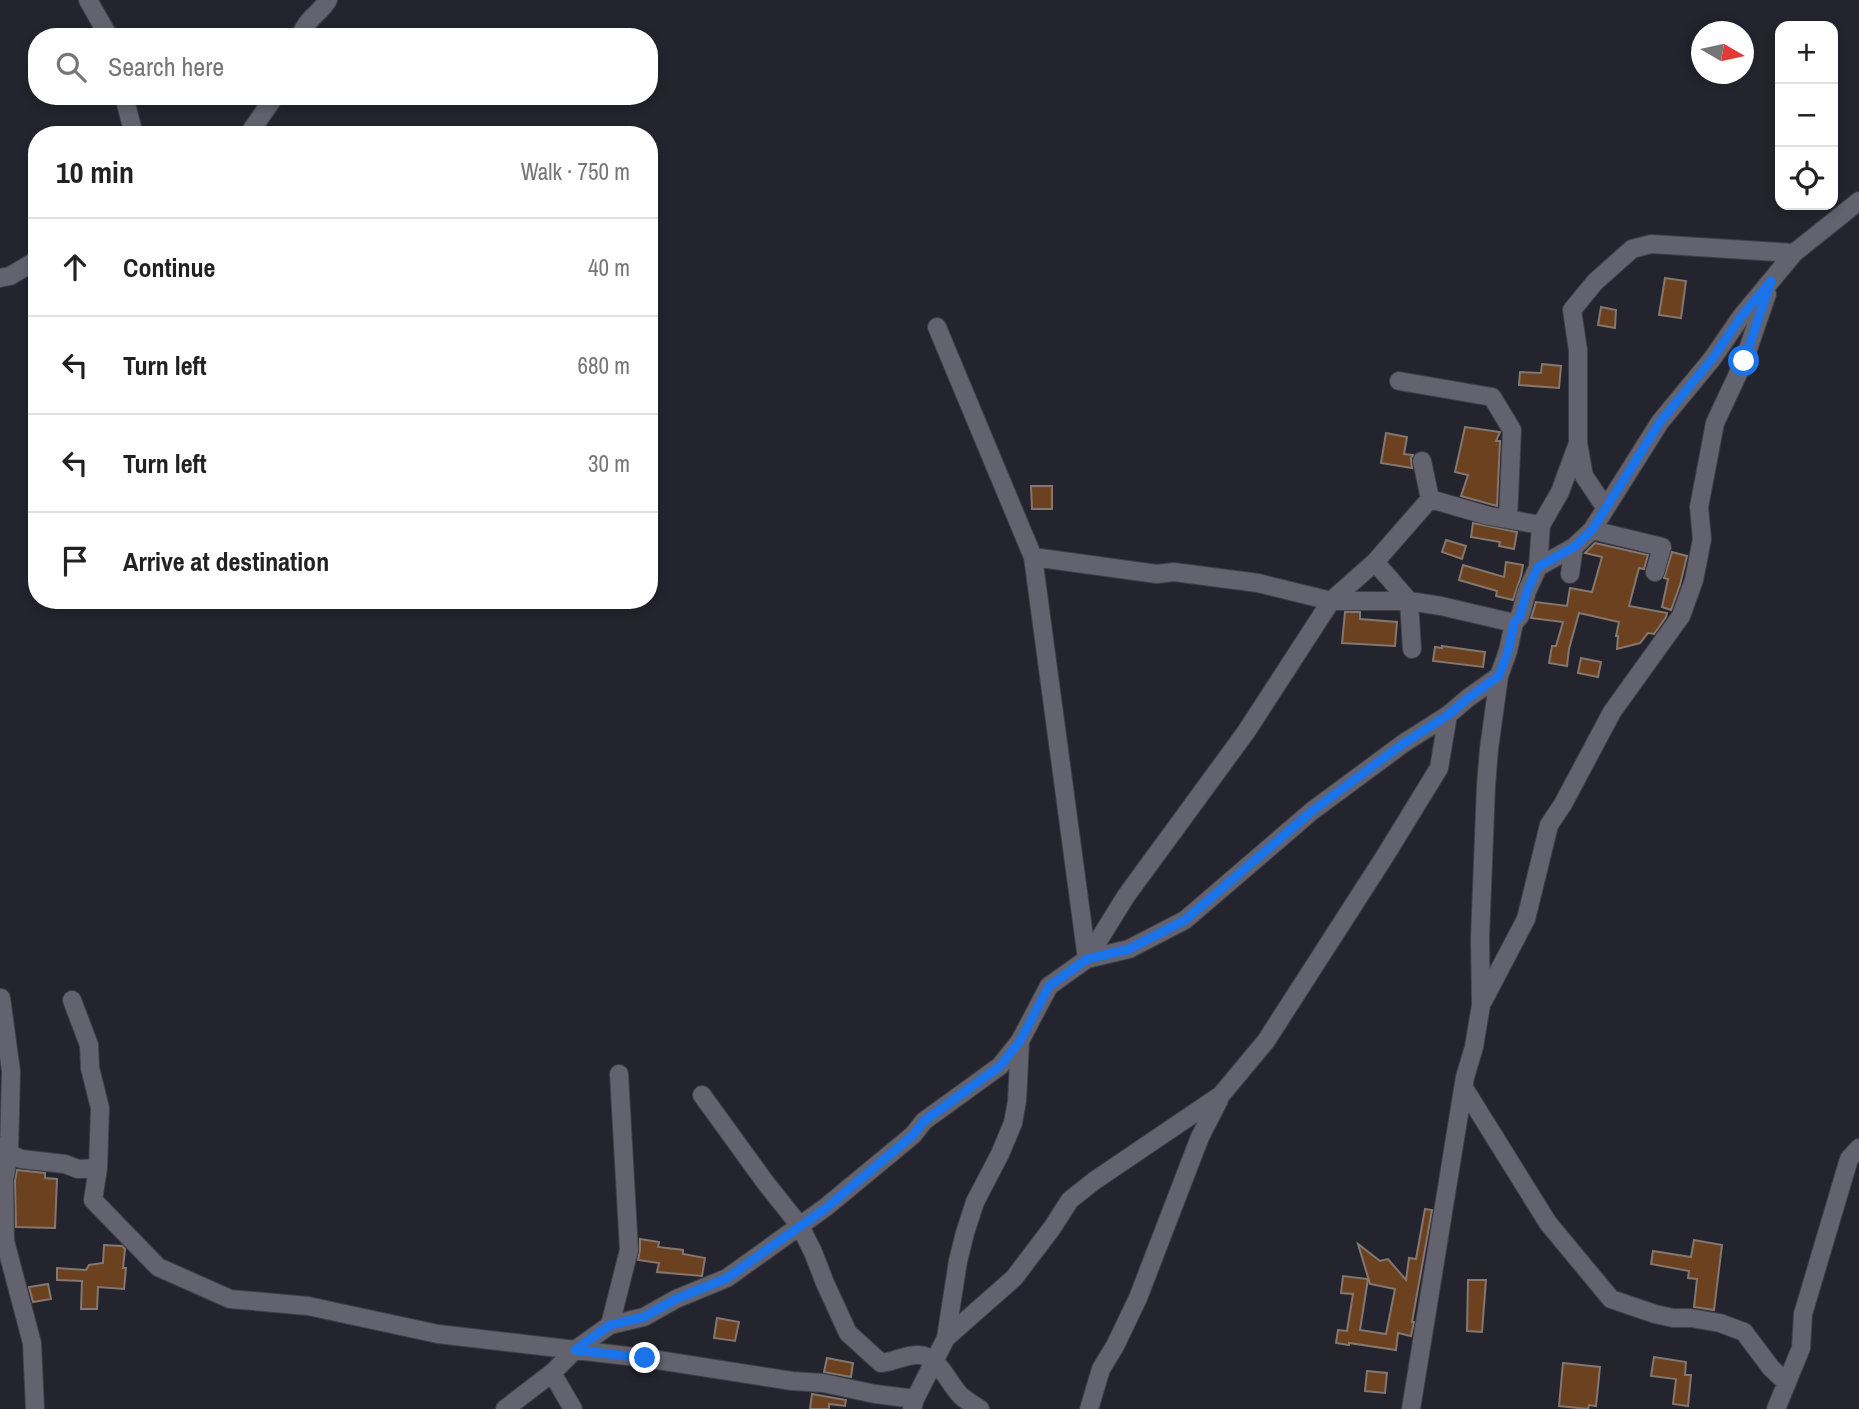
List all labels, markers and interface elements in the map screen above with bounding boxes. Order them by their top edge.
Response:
north arrow [1691,21,1754,84]
map controls [1775,21,1838,210]
button: + [1775,21,1838,84]
search box [28,28,658,105]
icon: search [52,48,90,86]
text: Search here [108,49,224,84]
button: − [1775,84,1838,147]
button: locate [1775,147,1838,210]
text: 10 min [56,152,134,192]
text: Walk · 750 m [521,156,630,187]
icon: ahead [56,248,94,286]
text: Continue [123,250,215,285]
text: 40 m [588,252,630,283]
route start [1728,345,1759,376]
icon: left [56,346,94,384]
text: Turn left [123,348,207,383]
text: 680 m [578,350,630,381]
icon: left [56,444,94,482]
text: Turn left [123,446,207,481]
text: 30 m [588,448,630,479]
icon: arrive [56,542,94,580]
text: Arrive at destination [123,544,329,579]
route end [629,1342,660,1373]

